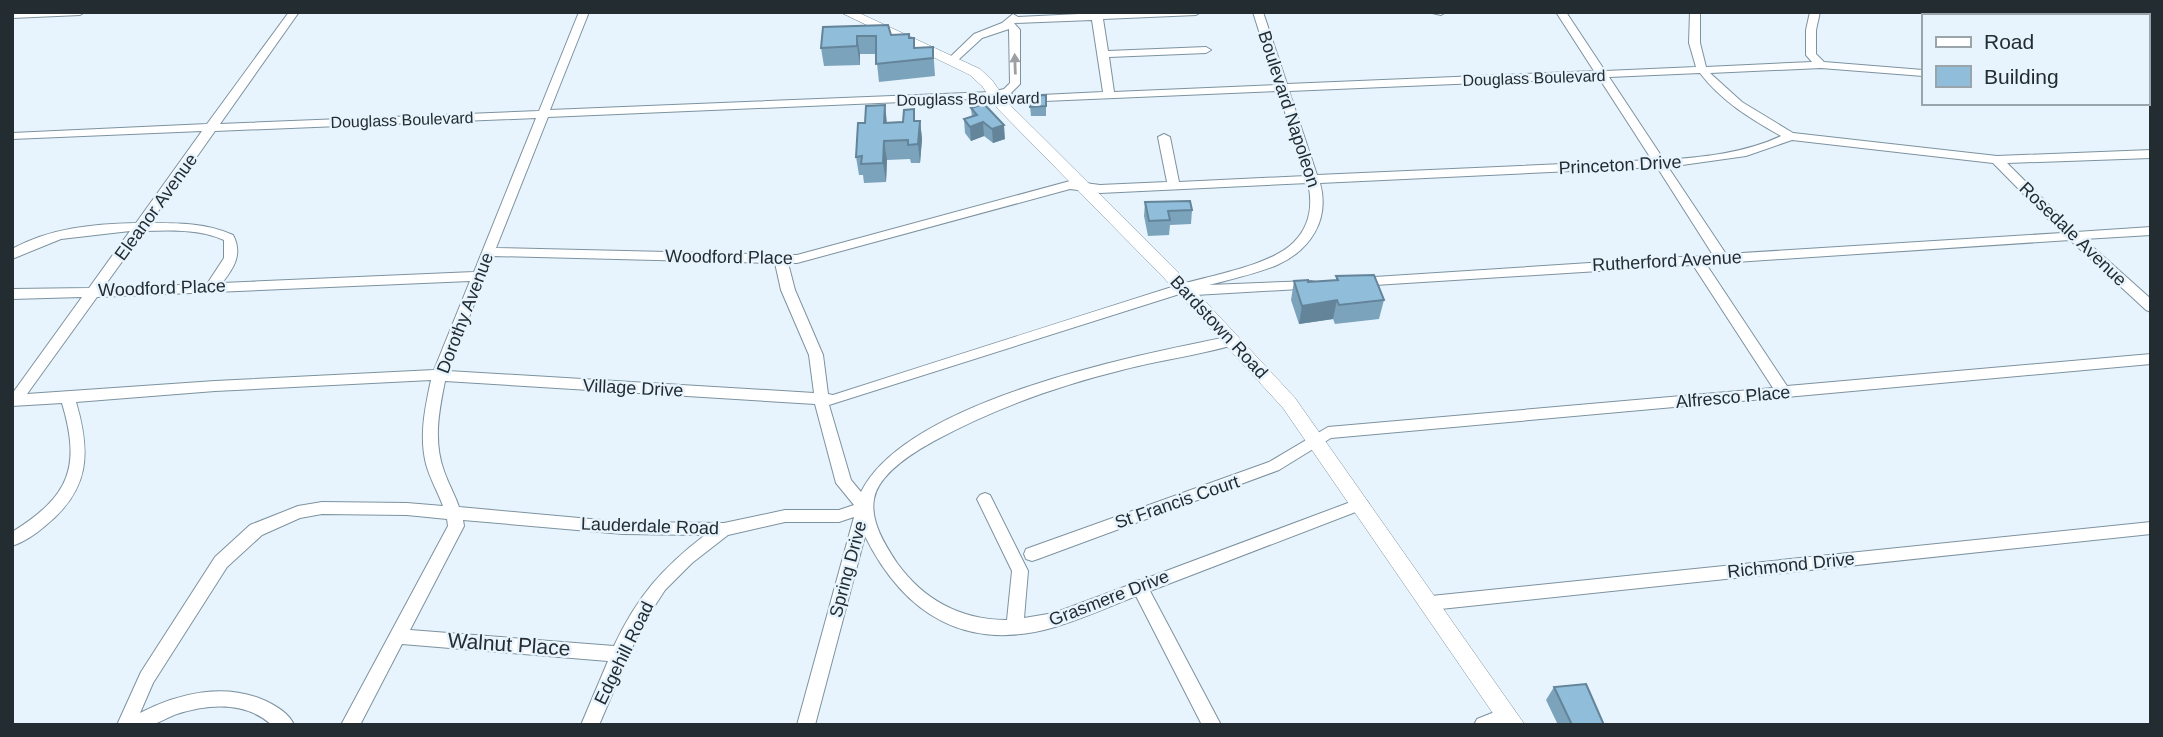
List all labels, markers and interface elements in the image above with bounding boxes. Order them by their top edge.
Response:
legend [1922,14,2149,105]
street label: Boulevard Napoleon [1254,28,1324,190]
text: Road [1984,30,2034,53]
one-way arrow [1009,53,1020,75]
text: Building [1984,65,2059,88]
street label: Douglass Boulevard [1462,67,1606,89]
street label: Douglass Boulevard [896,89,1040,109]
street label: Douglass Boulevard [330,109,474,131]
street label: Eleanor Avenue [111,150,201,264]
street label: Princeton Drive [1558,152,1682,178]
street label: Rosedale Avenue [2015,178,2131,290]
street label: Woodford Place [665,246,793,268]
street label: Rutherford Avenue [1592,247,1742,275]
street label: Dorothy Avenue [433,250,497,376]
street label: Bardstown Road [1166,272,1272,382]
street label: Woodford Place [98,276,226,300]
street label: Village Drive [582,375,684,401]
street label: Alfresco Place [1675,382,1791,412]
street label: St Francis Court [1112,471,1242,533]
street label: Lauderdale Road [581,514,719,538]
street label: Spring Drive [826,519,870,619]
street label: Richmond Drive [1726,548,1856,582]
street label: Grasmere Drive [1046,566,1172,630]
street label: Edgehill Road [590,598,658,708]
street label: Walnut Place [447,628,571,660]

